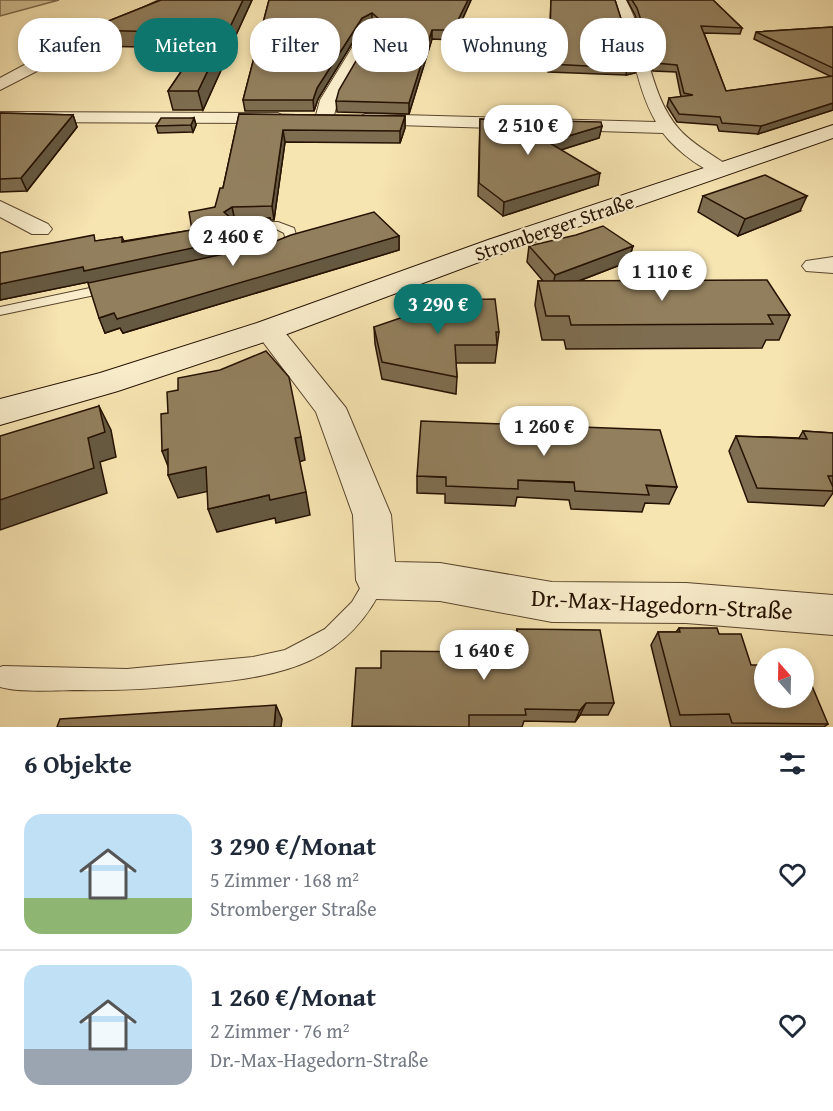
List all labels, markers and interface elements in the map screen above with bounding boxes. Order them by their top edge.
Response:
chip: Kaufen [18,18,122,72]
chip: Mieten [134,18,238,72]
chip: Filter [250,18,340,72]
chip: Neu [352,18,429,72]
chip: Wohnung [441,18,568,72]
chip: Haus [580,18,666,72]
pin: 2 510 € [473,105,583,156]
text: 2 510 € [498,110,558,139]
street label: Stromberger Straße [470,186,638,268]
pin: 2 460 € [178,216,288,267]
text: 2 460 € [203,221,263,250]
pin: 1 110 € [607,251,717,302]
text: 1 110 € [632,256,692,285]
pin: 3 290 € [383,284,493,335]
text: 3 290 € [408,289,468,318]
pin: 1 260 € [489,406,599,457]
text: 1 260 € [514,411,574,440]
street label: Dr.-Max-Hagedorn-Straße [530,580,794,628]
pin: 1 640 € [429,630,539,681]
text: 1 640 € [454,635,514,664]
north arrow [754,648,814,708]
map controls [754,648,814,708]
text: 6 Objekte [24,744,132,783]
icon: filters [776,747,809,780]
text: 3 290 €/Monat [210,826,376,865]
icon: home [72,838,144,910]
icon: heart [776,858,809,891]
text: 5 Zimmer · 168 m² [210,865,359,894]
text: Stromberger Straße [210,894,377,923]
text: 1 260 €/Monat [210,977,376,1016]
icon: home [72,989,144,1061]
icon: heart [776,1009,809,1042]
text: 2 Zimmer · 76 m² [210,1016,349,1045]
text: Dr.-Max-Hagedorn-Straße [210,1045,428,1074]

